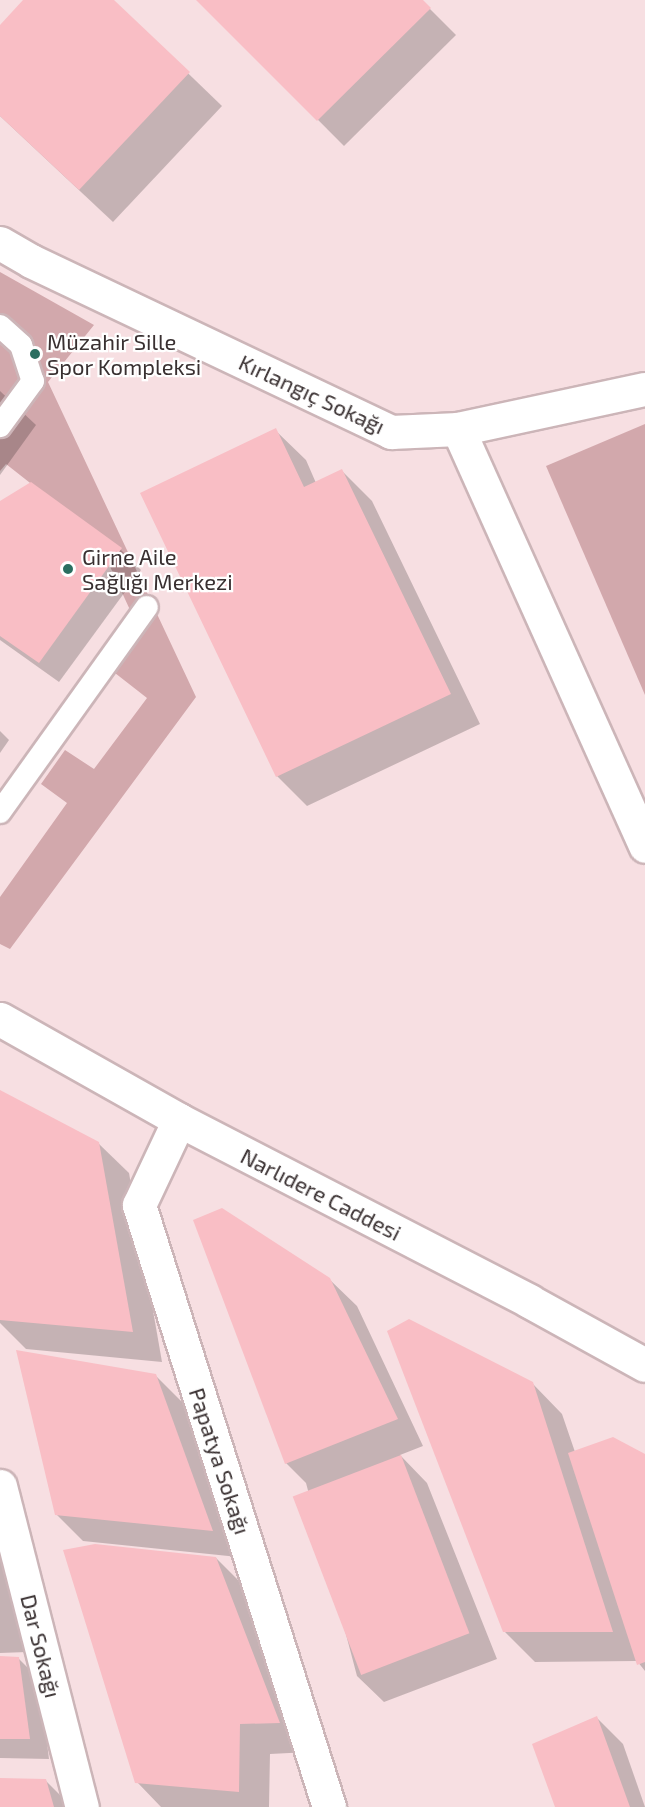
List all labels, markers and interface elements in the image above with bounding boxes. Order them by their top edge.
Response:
place label: Müzahir Sille Spor Kompleksi [47,328,202,380]
marker: Müzahir Sille Spor Kompleksi [28,347,42,361]
street label: Kırlangıç Sokağı [235,349,389,439]
place label: Girne Aile Sağlığı Merkezi [82,543,233,594]
marker: Girne Aile Sağlığı Merkezi [59,560,77,578]
street label: Narlıdere Caddesi [236,1142,406,1246]
street label: Papatya Sokağı [184,1384,256,1538]
street label: Dar Sokağı [15,1591,67,1701]

